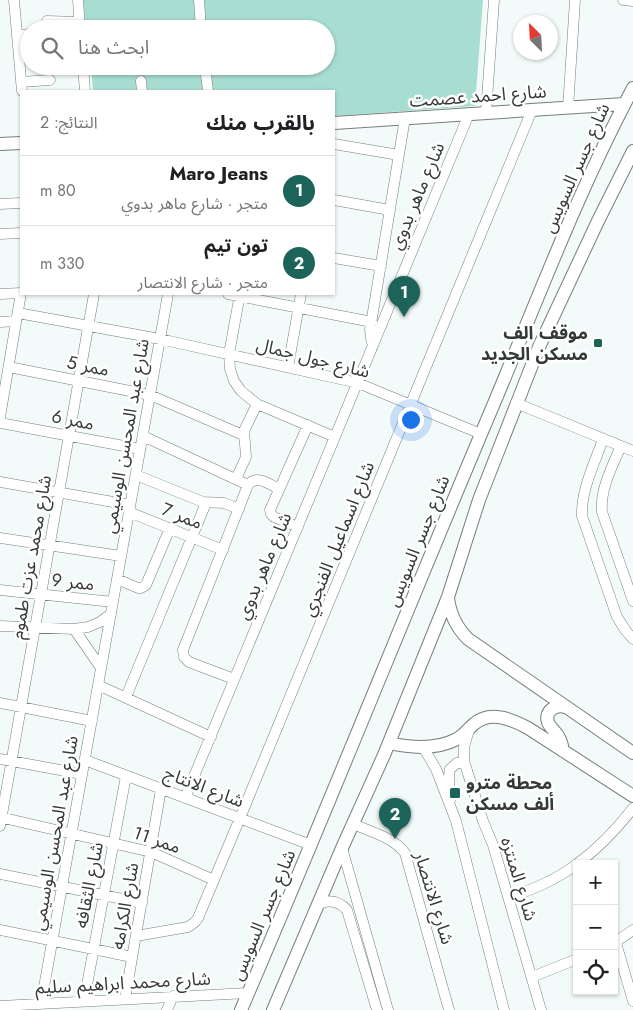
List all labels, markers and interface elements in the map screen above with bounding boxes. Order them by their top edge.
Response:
north arrow [513,15,558,60]
search box [20,20,335,75]
icon: search [38,34,66,62]
text: ابحث هنا [78,34,149,61]
street label: شارع احمد عصمت [409,78,547,115]
street label: شارع جسر السويس [536,99,617,238]
text: بالقرب منك [206,108,315,138]
text: النتائج: 2 [40,111,97,134]
street label: شارع ماهر بدوي [383,138,452,254]
text: Maro Jeans [169,160,268,187]
text: 80 m [40,179,76,202]
text: 1 [295,179,303,202]
text: متجر · شارع ماهر بدوي [121,192,268,215]
text: تون تيم [204,232,268,259]
text: 330 m [40,252,84,275]
text: 2 [294,252,304,275]
text: متجر · شارع الانتصار [138,271,268,294]
pin: 1 [388,276,420,317]
place label: موقف الف مسكن الجديد [481,320,588,367]
street label: شارع جول جمال [253,331,373,386]
street label: شارع عبد المحسن الوسيمي [96,337,157,536]
marker: موقف الف مسكن الجديد [592,337,604,349]
street label: ممر 5 [65,349,111,383]
street label: ممر 6 [50,403,96,437]
your location [398,407,424,433]
street label: شارع اسماعيل الفنجري [295,458,382,621]
street label: شارع جسر السويس [380,471,457,611]
street label: شارع محمد عزت طموم [4,473,59,641]
street label: ممر 7 [158,496,206,536]
street label: شارع ماهر بدوي [230,508,299,624]
street label: ممر 9 [50,567,96,597]
street label: شارع عبد المحسن الوسيمي [25,734,86,933]
street label: شارع الانتاج [160,760,248,815]
place label: محطة مترو ألف مسكن [466,770,554,817]
marker: محطة مترو ألف مسكن [448,786,462,800]
pin: 2 [379,798,411,839]
street label: ممر 11 [130,820,184,860]
street label: شارع المنتزه [493,834,544,924]
street label: شارع الثقافه [68,840,111,930]
street label: شارع جسر السويس [224,846,303,985]
street label: شارع الانتصار [406,847,460,948]
map controls [573,860,618,995]
button: + [573,860,618,905]
street label: شارع الكرامه [105,861,146,952]
button: − [573,905,618,950]
button: locate [573,950,618,995]
street label: شارع محمد ابراهيم سليم [35,965,212,1002]

